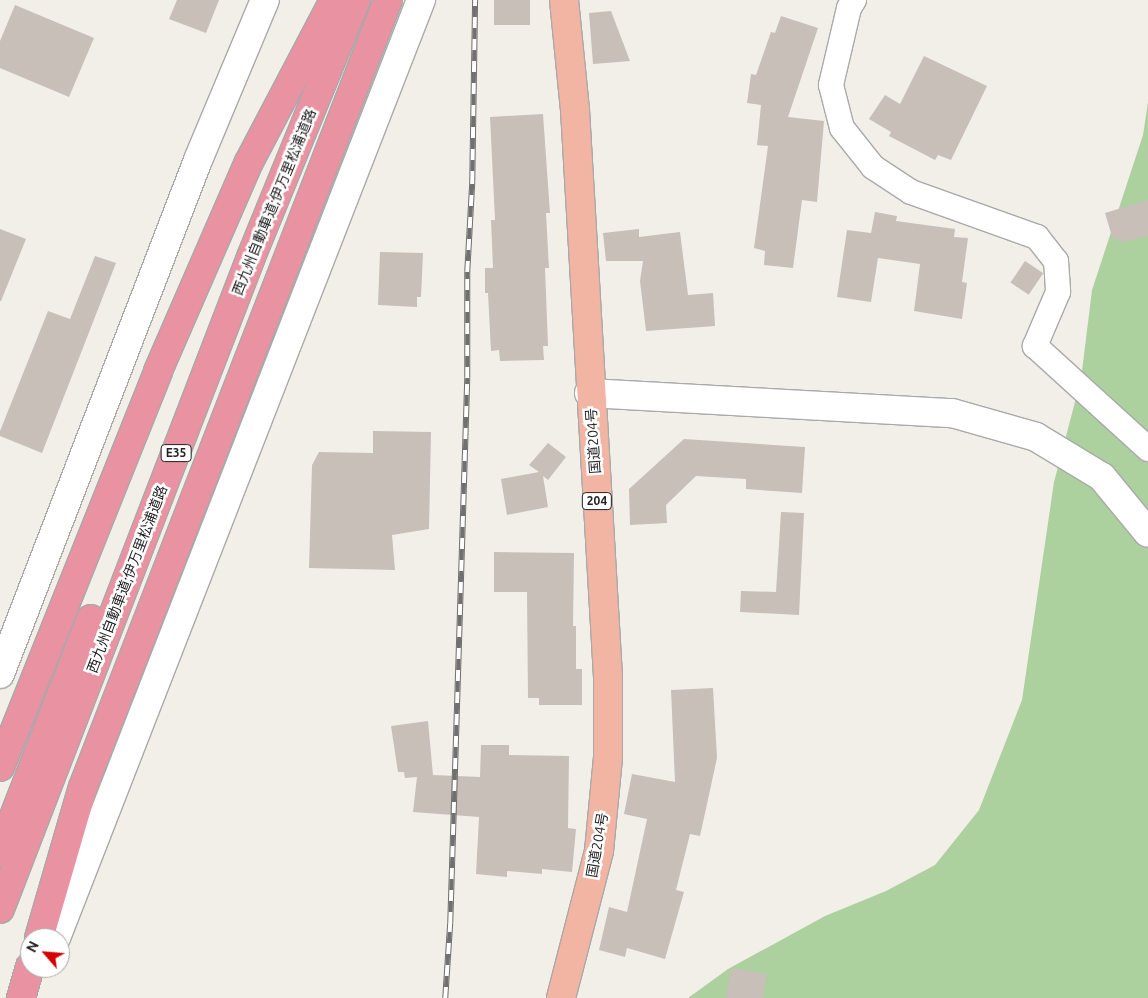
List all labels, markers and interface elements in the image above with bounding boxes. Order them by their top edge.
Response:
street label: 西九州自動車道;伊万里松浦道路 [229,106,319,298]
street label: 国道204号 [582,408,604,474]
road number: E35 [160,443,192,462]
street label: 西九州自動車道;伊万里松浦道路 [83,483,171,675]
road number: 204 [581,492,613,511]
street label: 国道204号 [583,811,611,879]
north arrow [20,928,70,978]
text: N [23,938,42,955]

